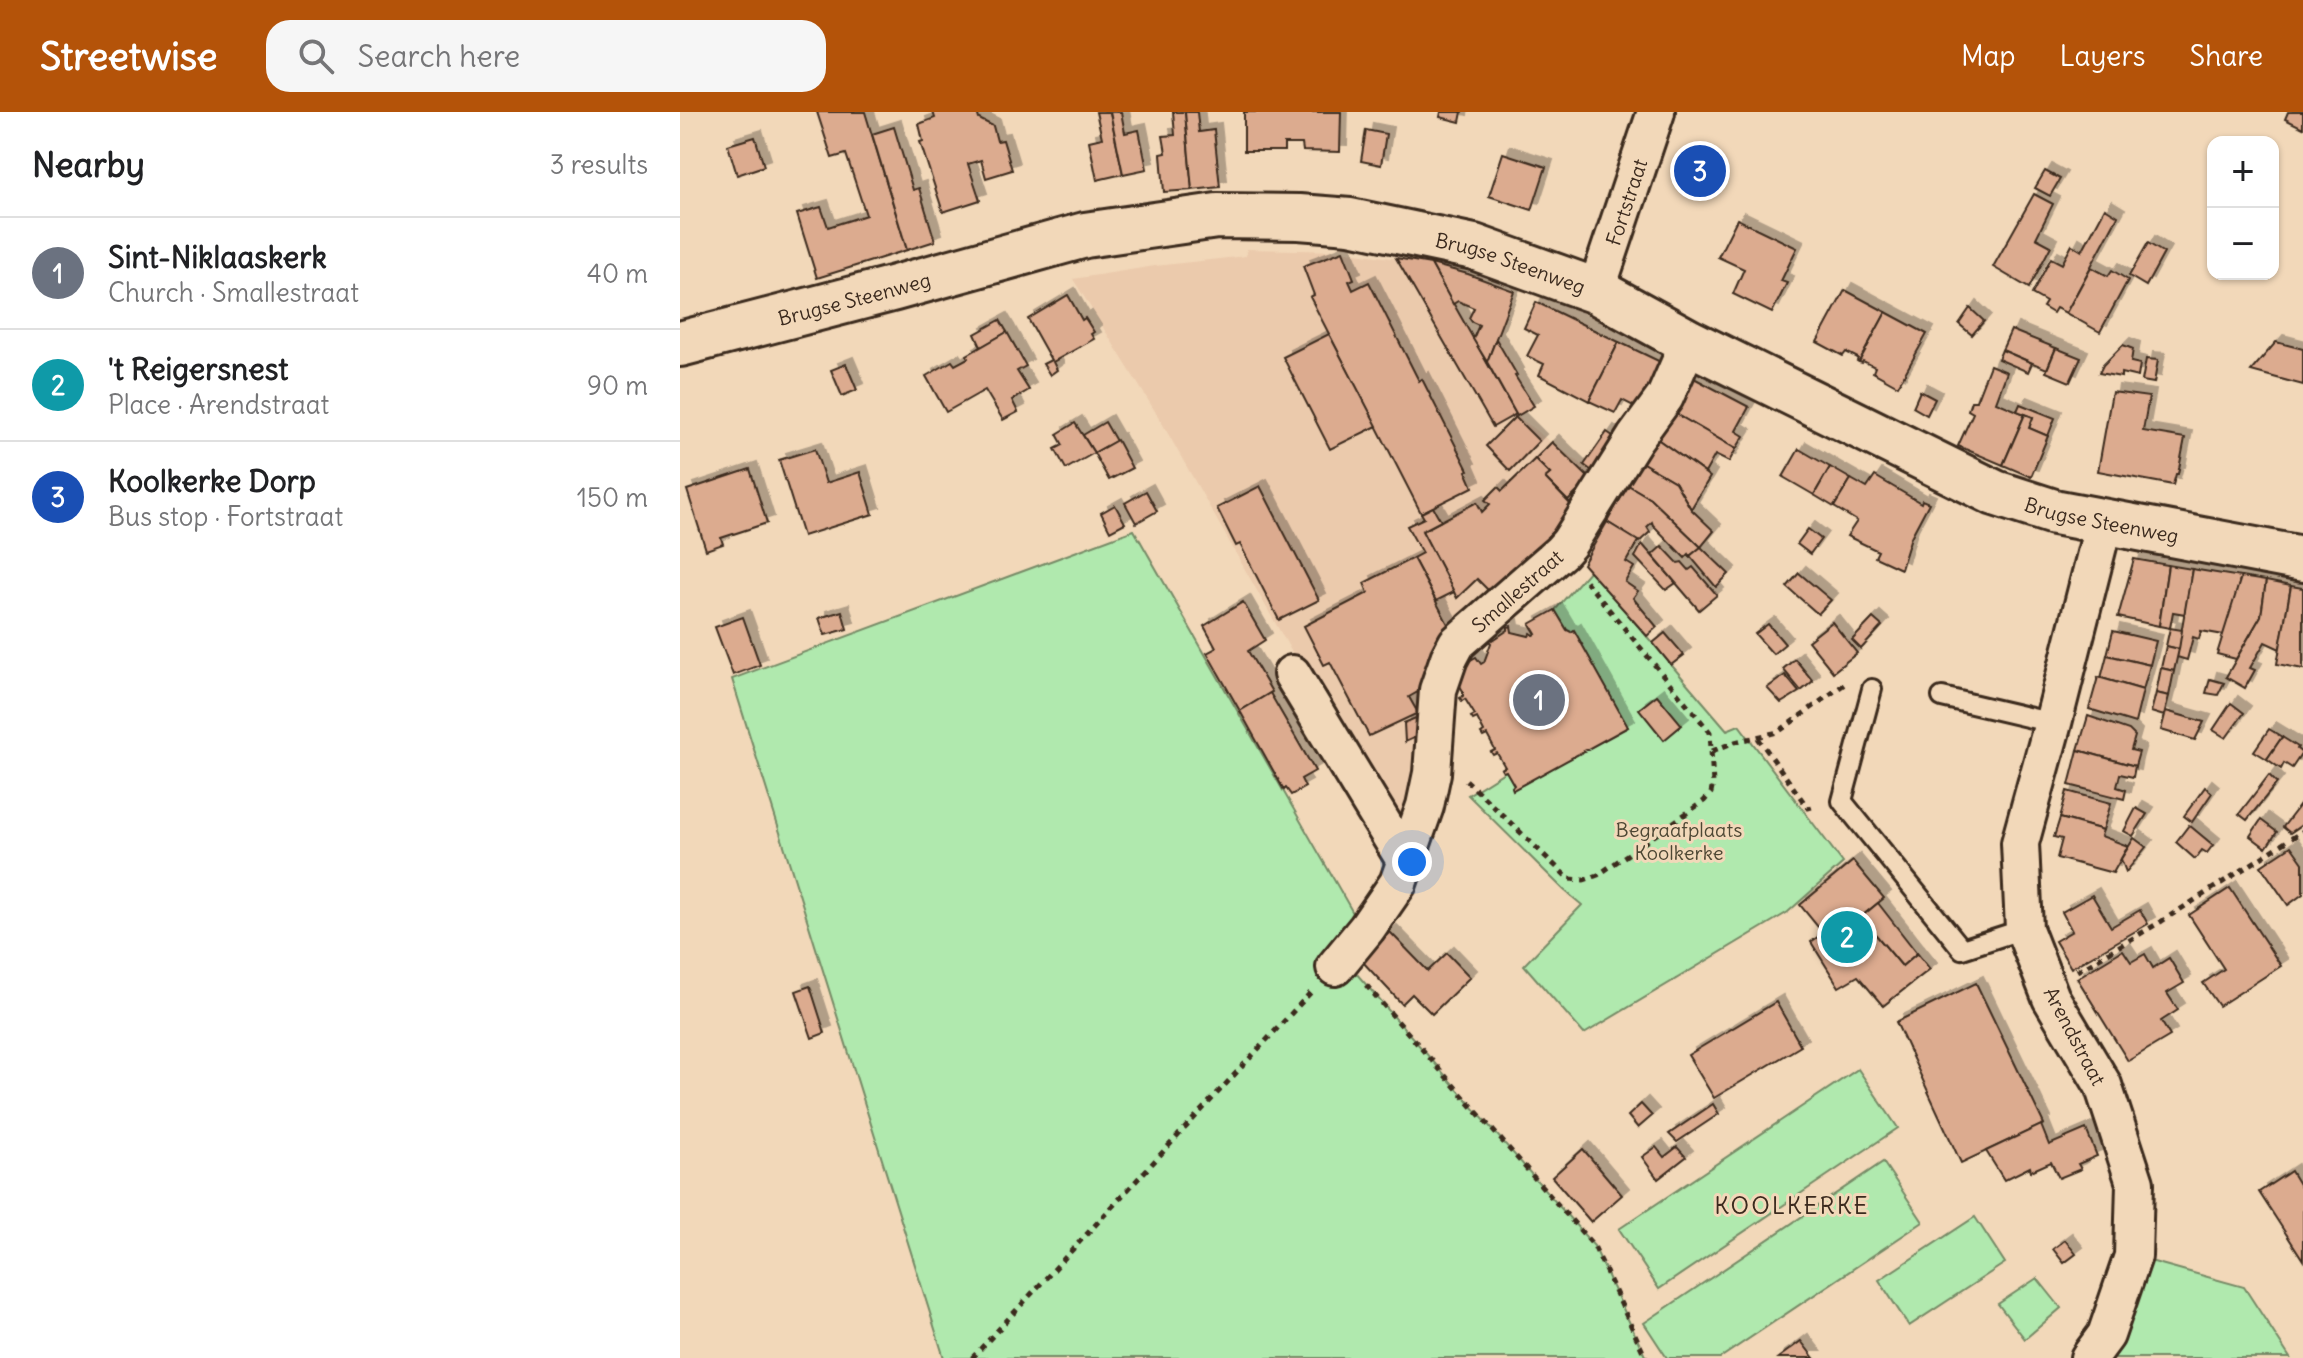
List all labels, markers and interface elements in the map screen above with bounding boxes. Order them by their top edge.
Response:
search box [266,20,826,92]
text: Streetwise [40,33,218,80]
icon: search [294,34,338,78]
text: Search here [358,37,520,75]
text: Map [1961,38,2016,74]
text: Layers [2060,38,2146,74]
text: Share [2190,38,2263,74]
map controls [2207,136,2279,280]
button: + [2207,136,2279,208]
pin: 3 [1674,141,1726,201]
text: Nearby [32,143,145,186]
text: 3 results [550,148,648,181]
street label: Fortstraat [1600,155,1652,248]
button: − [2207,208,2279,280]
street label: Brugse Steenweg [1433,227,1589,299]
text: Sint-Niklaaskerk [108,238,327,276]
text: 1 [53,257,63,290]
text: 40 m [587,257,648,290]
street label: Brugse Steenweg [775,266,933,330]
text: Church · Smallestraat [108,276,359,309]
text: 't Reigersnest [108,350,288,388]
text: 2 [51,369,65,402]
text: 90 m [587,369,648,402]
text: Place · Arendstraat [108,388,329,421]
text: Koolkerke Dorp [108,462,316,500]
text: 3 [51,481,65,514]
text: 150 m [577,481,648,514]
street label: Brugse Steenweg [2022,491,2181,548]
text: Bus stop · Fortstraat [108,500,343,533]
street label: Smallestraat [1466,544,1568,637]
pin: 1 [1513,670,1565,730]
park label: Begraafplaats Koolkerke [1616,817,1742,865]
your location [1392,842,1432,882]
pin: 2 [1821,907,1873,967]
street label: Arendstraat [2039,983,2111,1090]
district label: KOOLKERKE [1714,1190,1870,1220]

